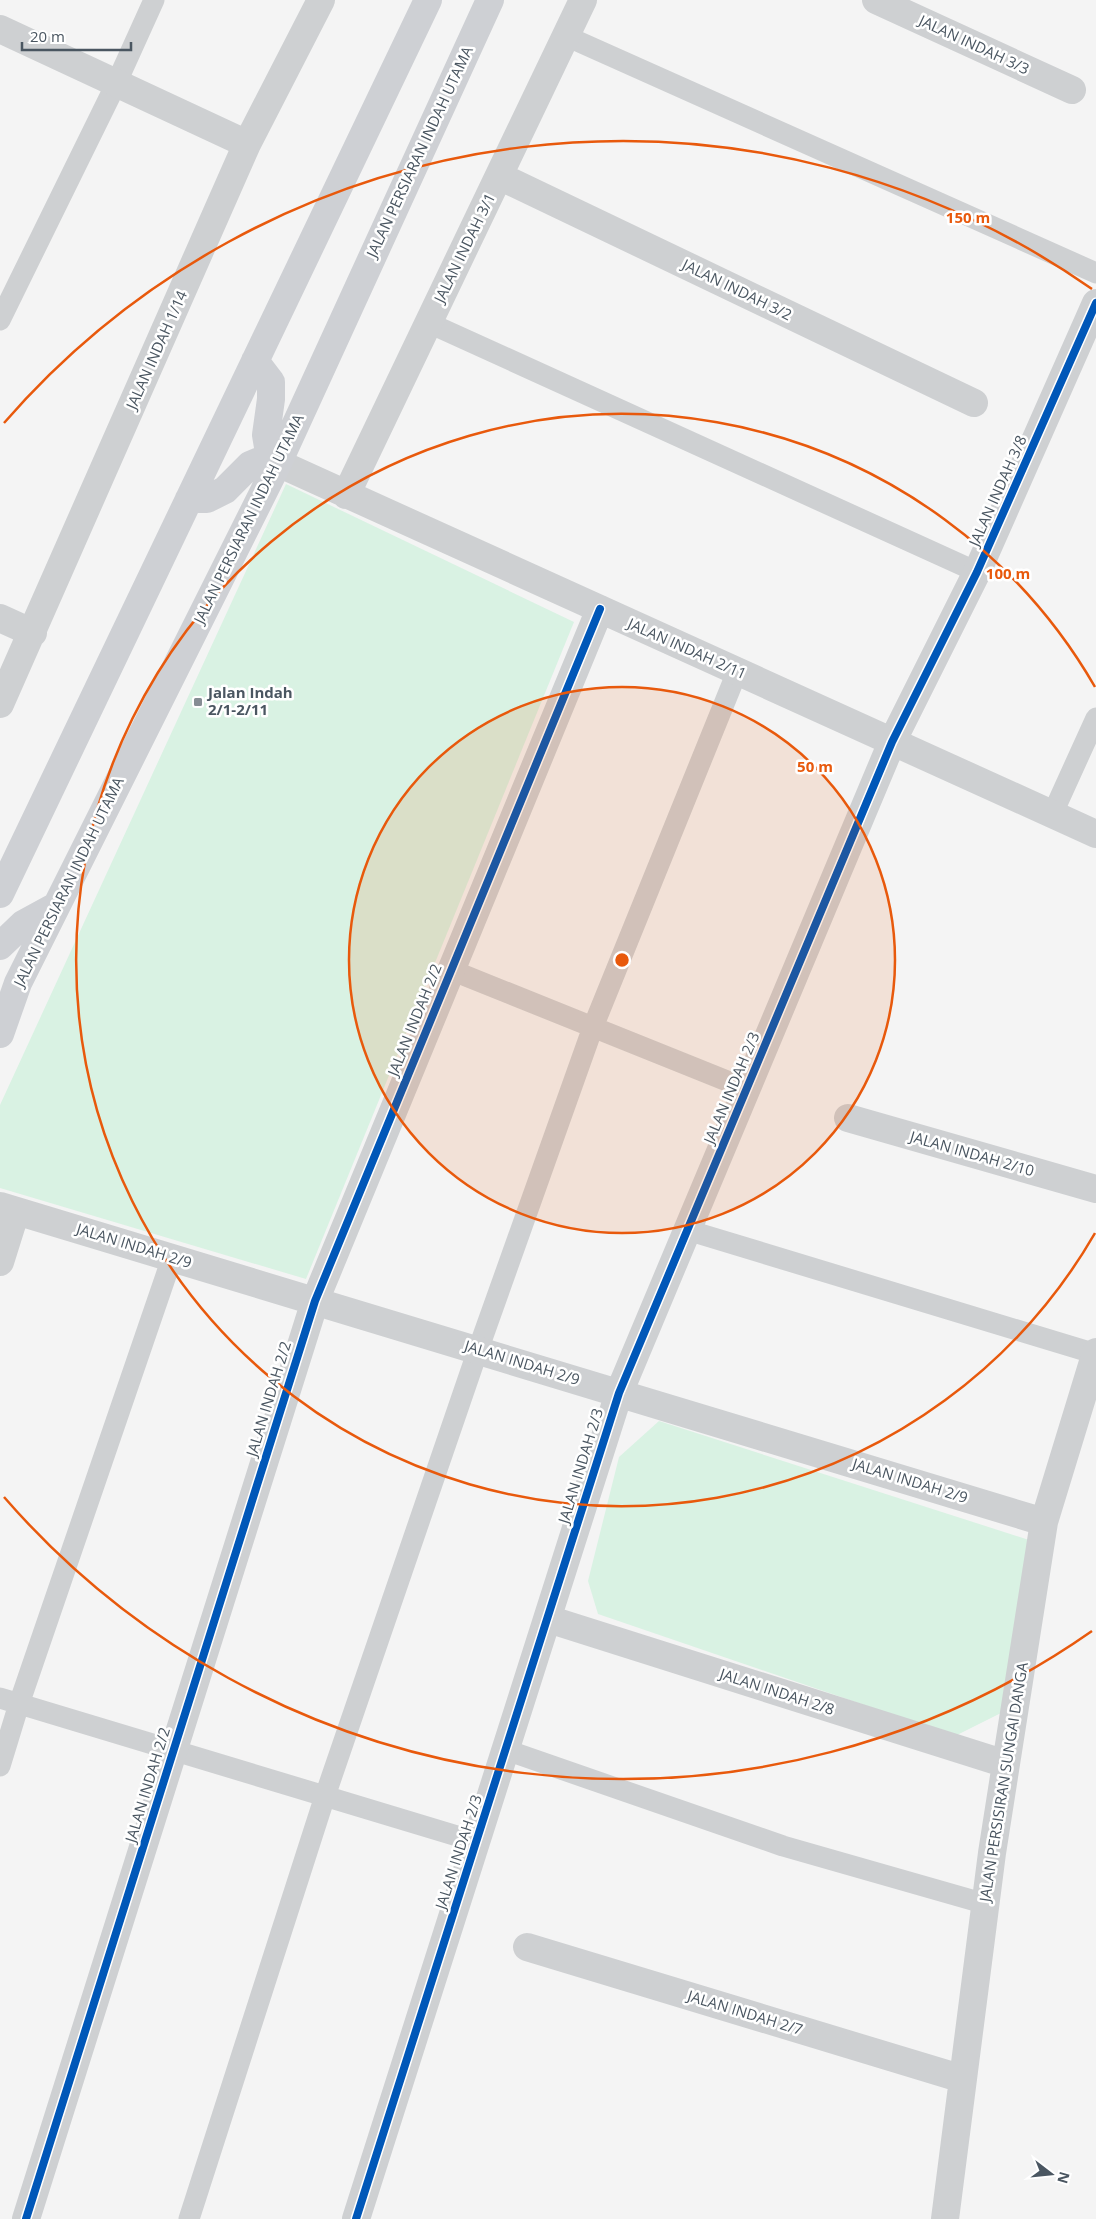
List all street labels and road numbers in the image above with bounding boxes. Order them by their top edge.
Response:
street label: JALAN INDAH 3/3 [914,9,1033,78]
street label: JALAN PERSIARAN INDAH UTAMA [360,42,477,262]
street label: JALAN INDAH 3/1 [428,189,499,307]
street label: JALAN INDAH 3/2 [678,253,796,324]
street label: JALAN INDAH 1/14 [120,287,191,414]
street label: JALAN PERSIARAN INDAH UTAMA [188,410,308,629]
street label: JALAN INDAH 3/8 [963,432,1031,551]
street label: JALAN INDAH 2/11 [623,612,750,683]
street label: JALAN PERSIARAN INDAH UTAMA [8,773,128,992]
street label: JALAN INDAH 2/2 [382,960,446,1081]
street label: JALAN INDAH 2/3 [698,1029,764,1148]
street label: JALAN INDAH 2/10 [906,1125,1037,1180]
street label: JALAN INDAH 2/9 [72,1217,194,1272]
street label: JALAN INDAH 2/9 [460,1334,582,1389]
street label: JALAN INDAH 2/2 [240,1339,295,1461]
street label: JALAN INDAH 2/3 [552,1406,607,1528]
street label: JALAN INDAH 2/9 [848,1452,970,1507]
street label: JALAN PERSISIRAN SUNGAI DANGA [974,1660,1032,1905]
street label: JALAN INDAH 2/8 [715,1662,837,1719]
street label: JALAN INDAH 2/2 [119,1725,174,1847]
street label: JALAN INDAH 2/3 [429,1792,486,1914]
street label: JALAN INDAH 2/7 [683,1984,805,2039]

